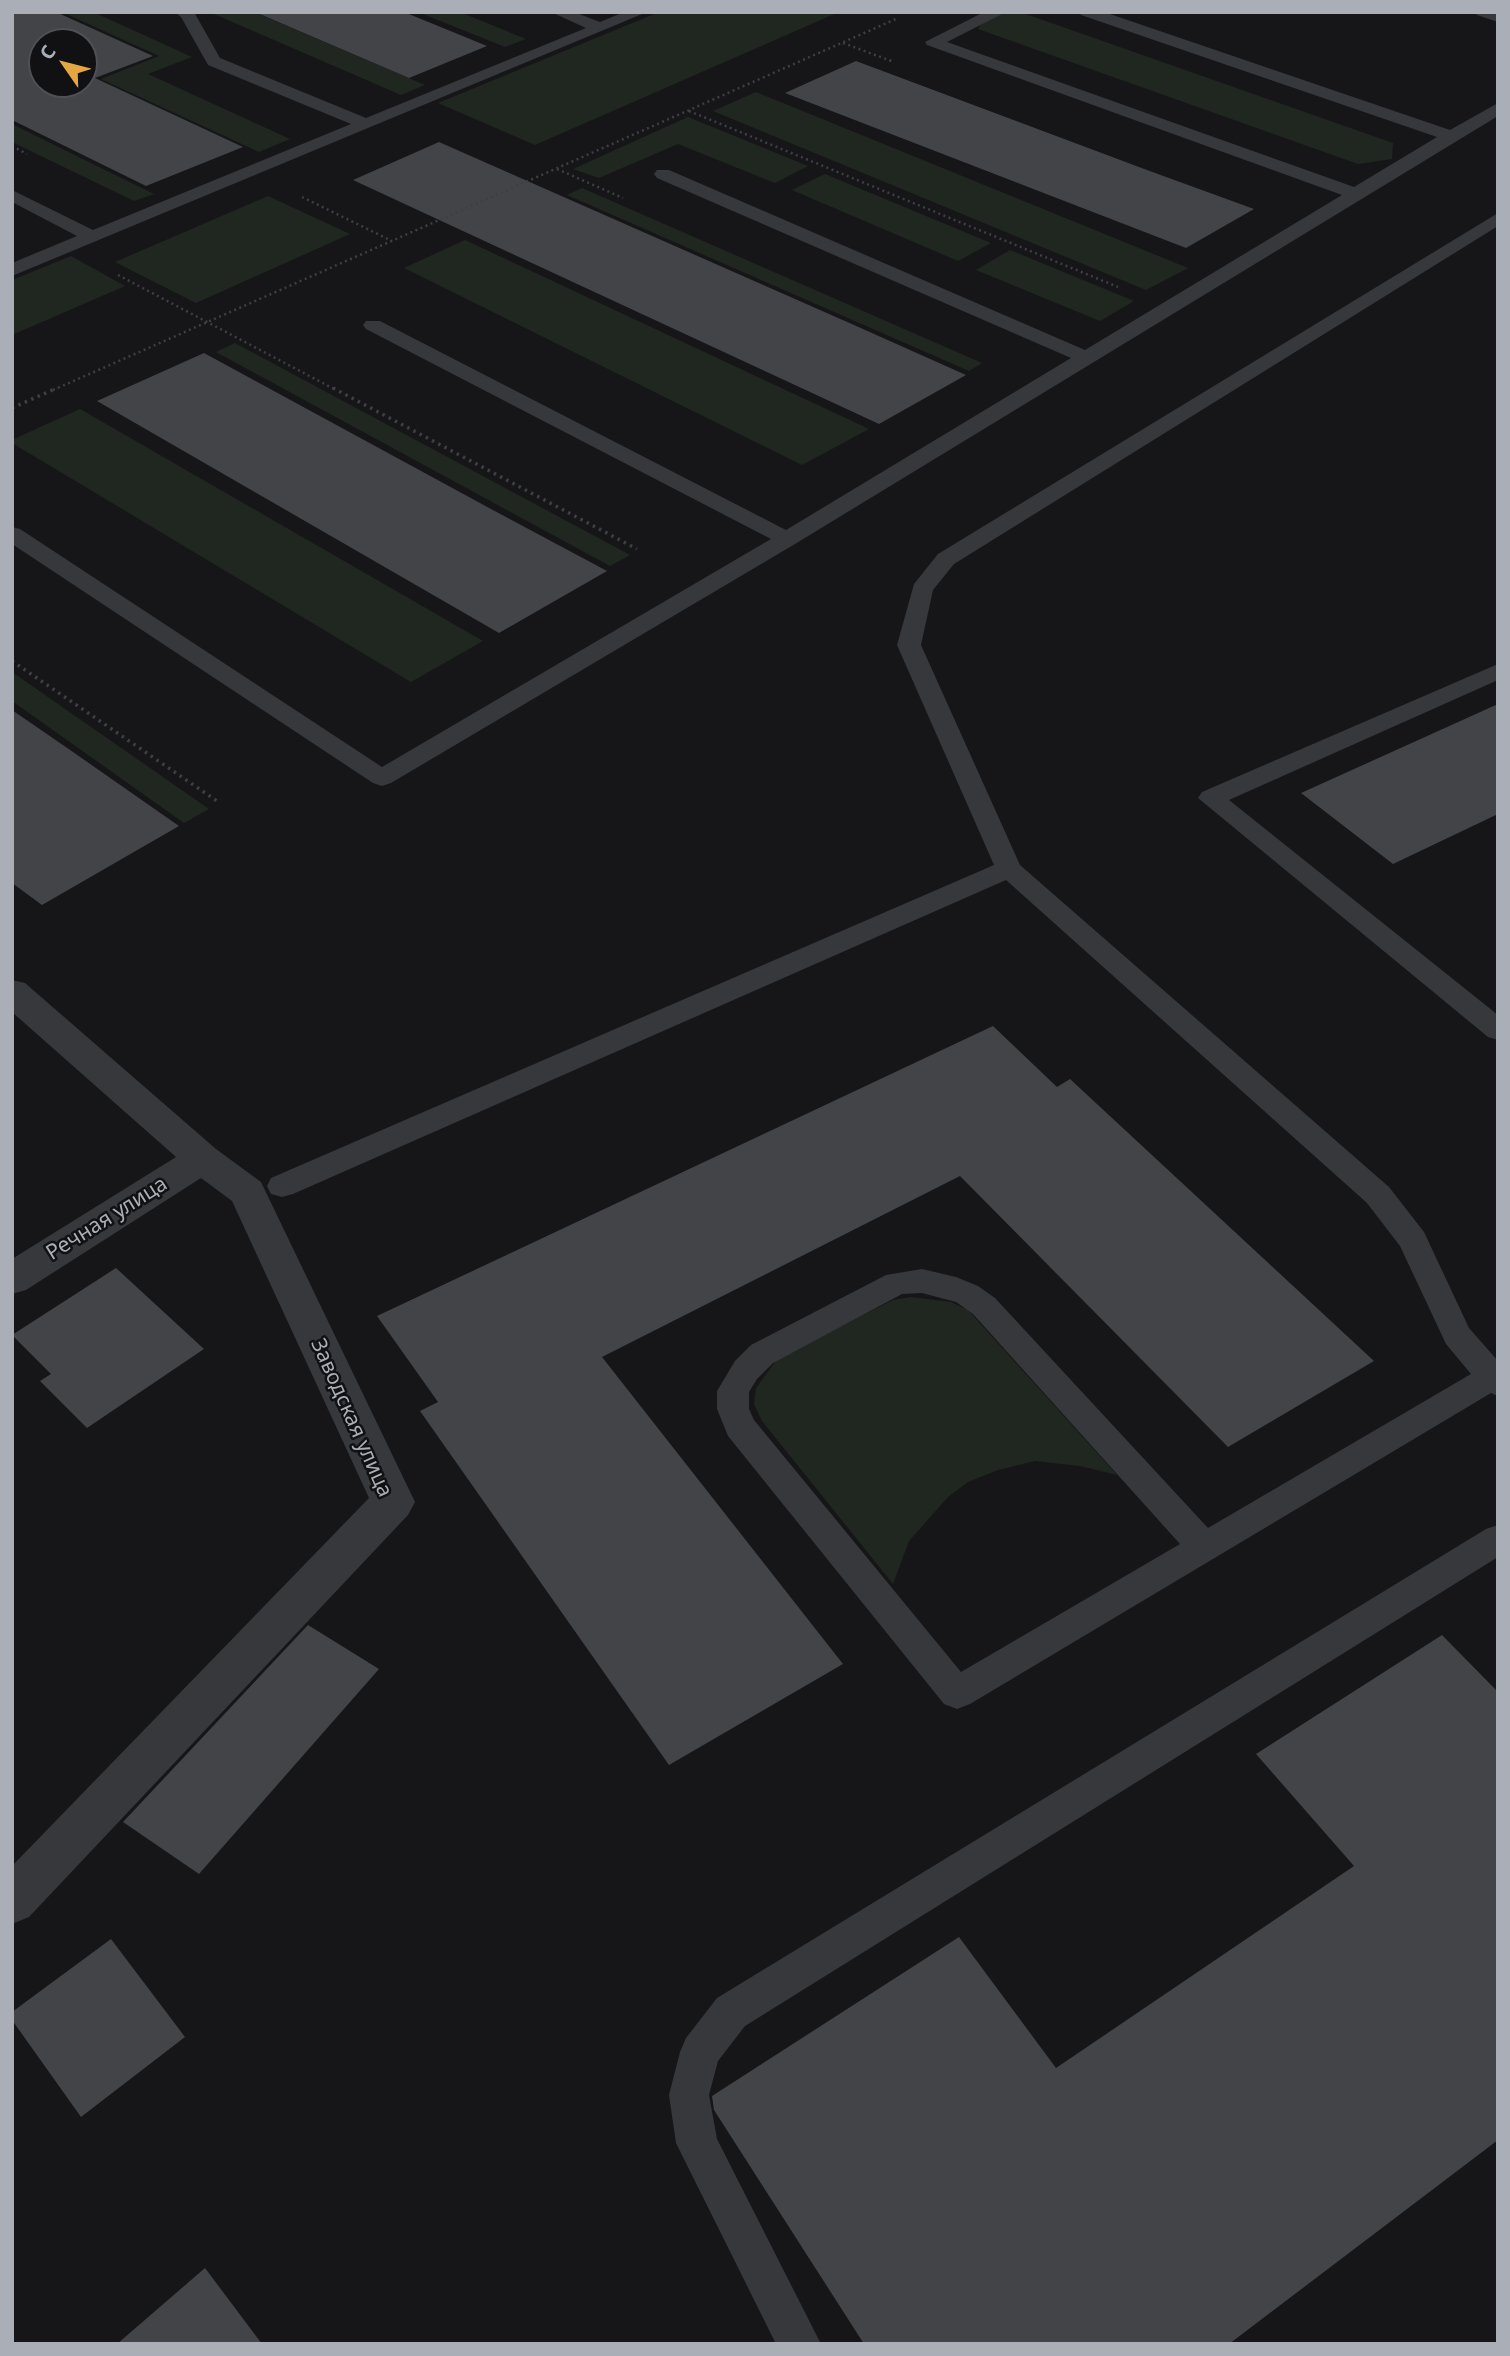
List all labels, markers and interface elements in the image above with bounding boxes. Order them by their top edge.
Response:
north arrow [28,28,98,98]
text: С [33,40,62,65]
street label: Речная улица [42,1172,172,1266]
street label: Заводская улица [305,1335,397,1501]

